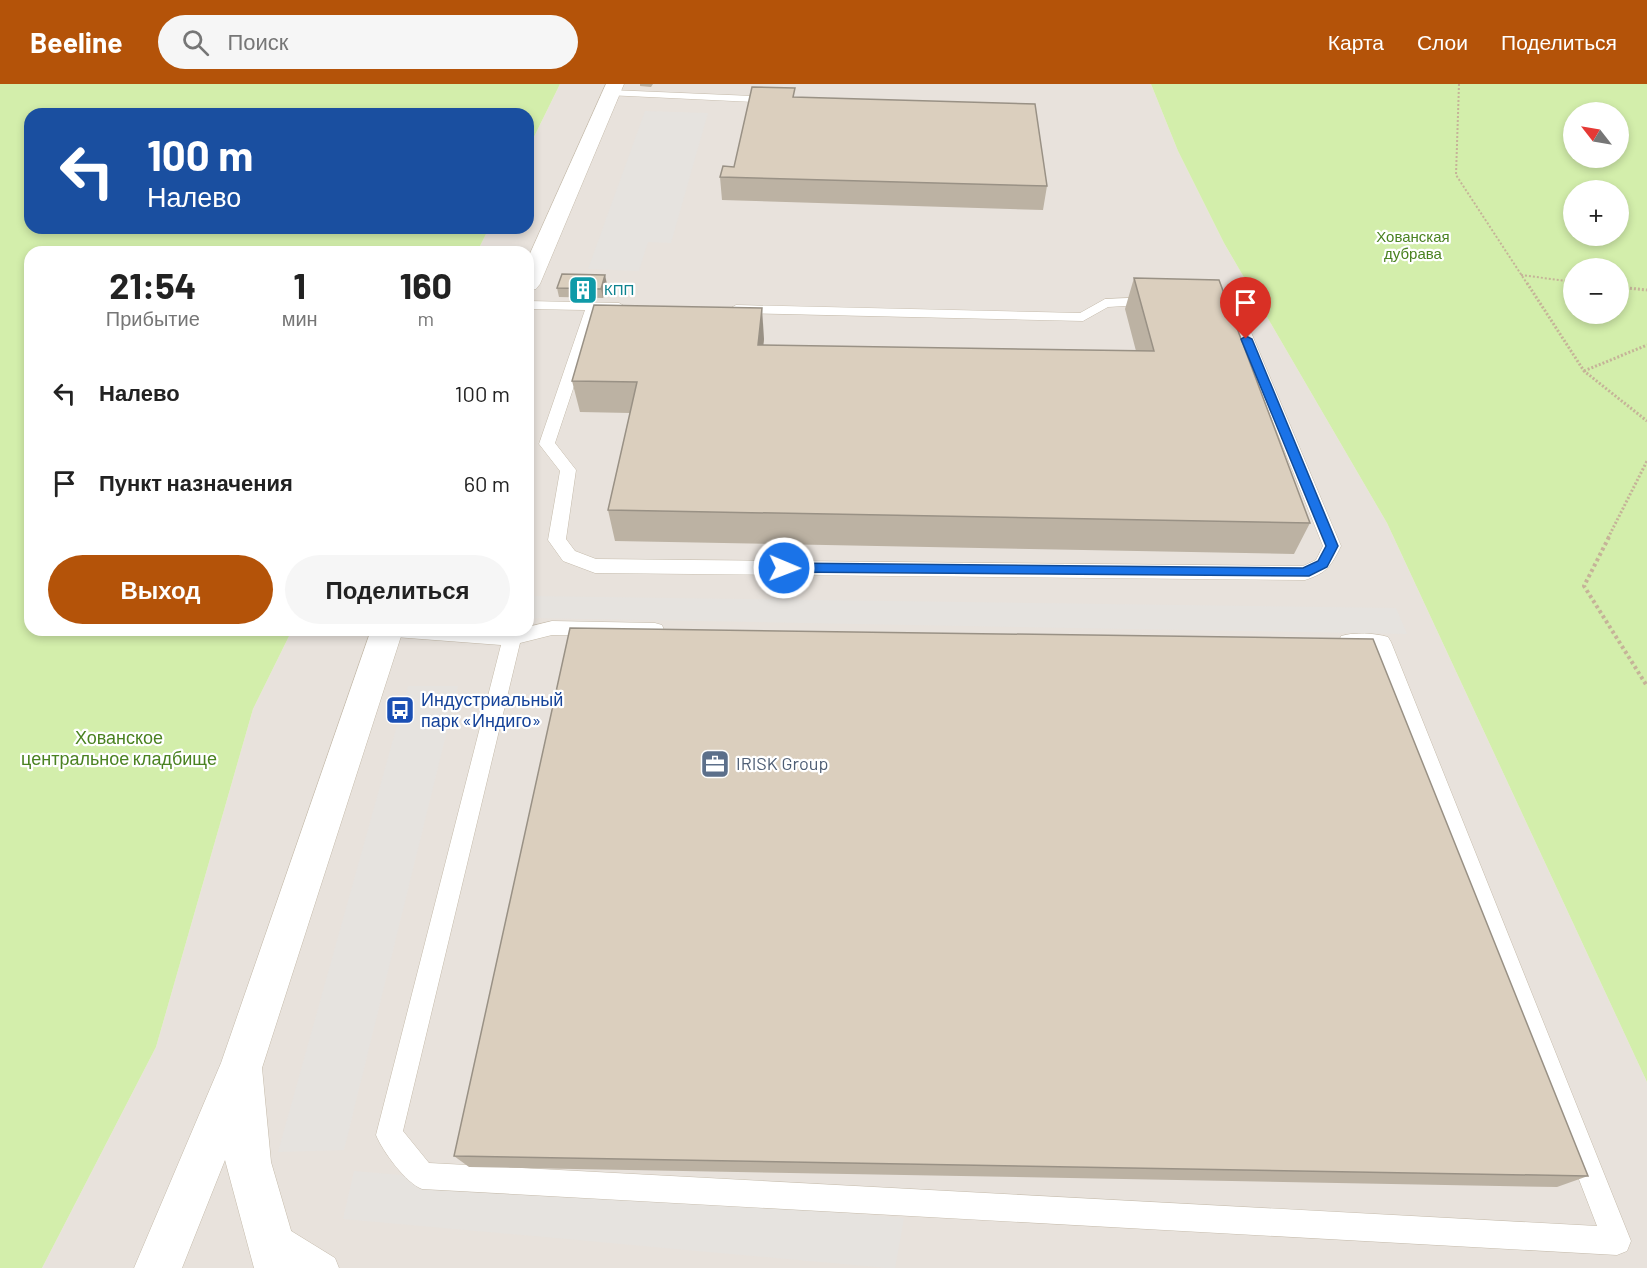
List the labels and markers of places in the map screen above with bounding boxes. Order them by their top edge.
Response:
building icon: КПП [567,274,599,306]
pin [1220,277,1271,339]
place label: КПП [604,280,634,298]
place label: Индустриальный парк «Индиго» [421,688,563,731]
bus stop icon: Индустриальный парк «Индиго» [384,694,416,726]
office icon: IRISK Group [699,748,731,780]
place label: IRISK Group [736,752,828,774]

